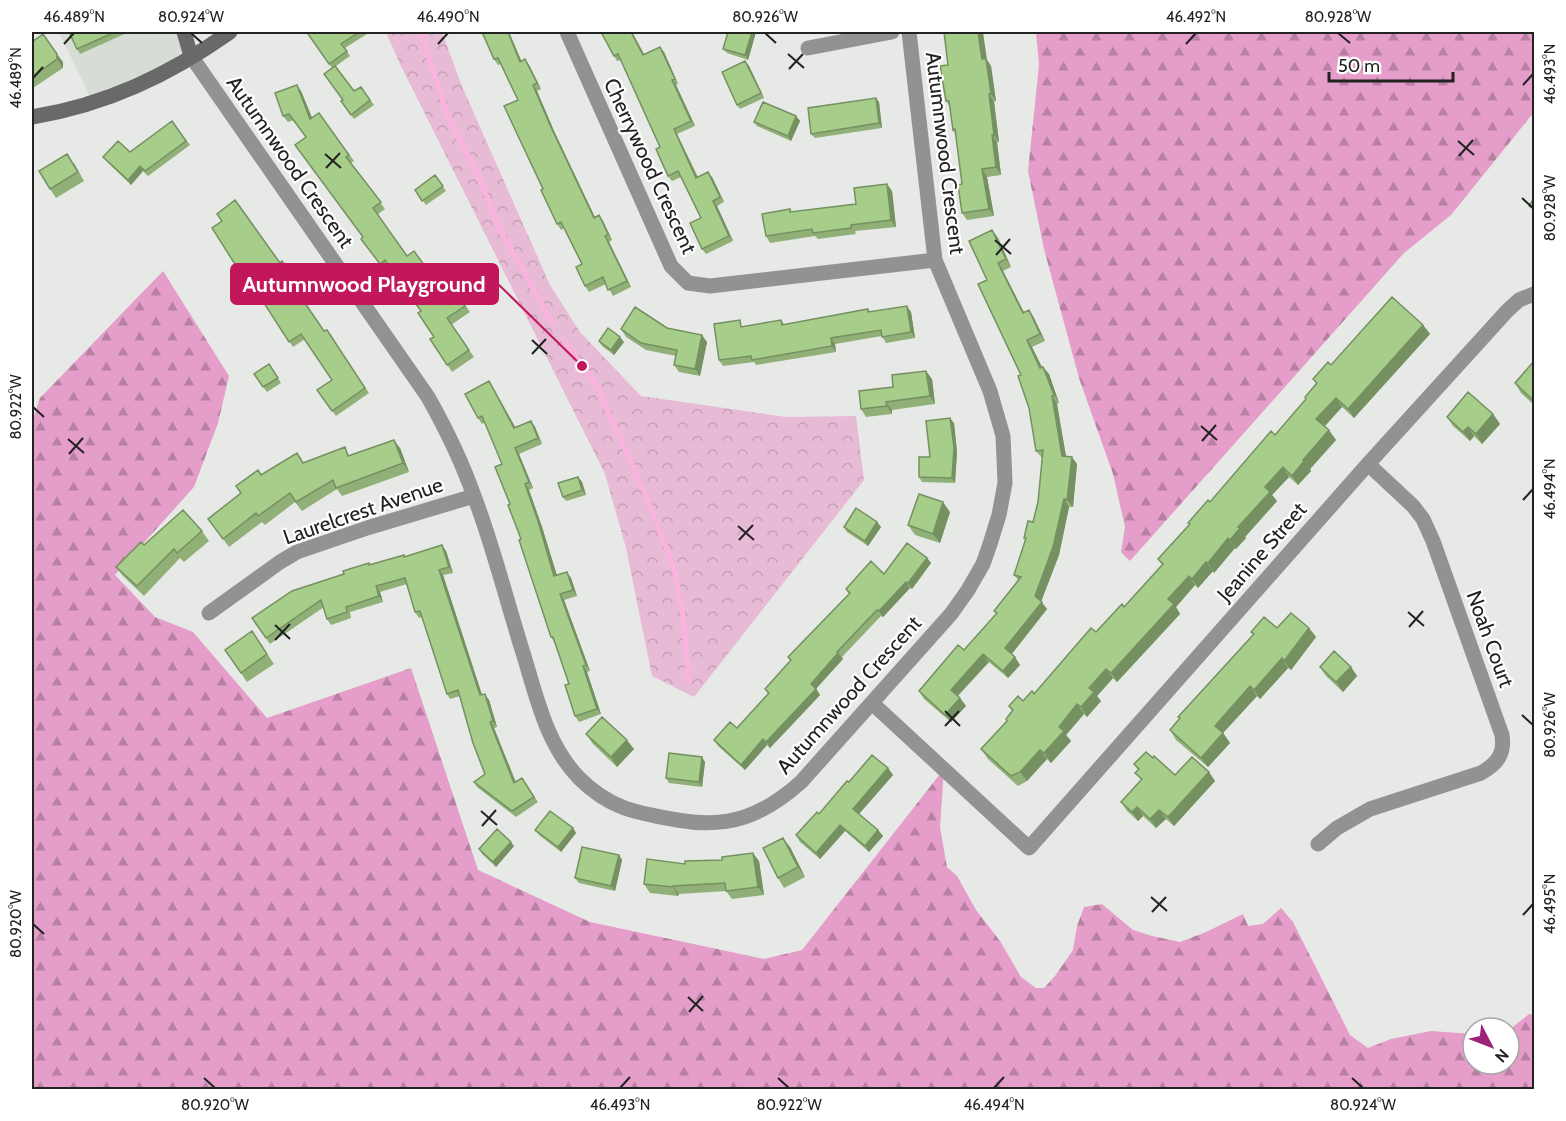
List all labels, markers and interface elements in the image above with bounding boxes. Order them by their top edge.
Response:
text: 46.489°N [43,8,105,26]
text: 80.924°W [158,8,225,26]
text: 46.490°N [417,8,479,26]
text: 80.926°W [732,8,799,26]
text: 46.492°N [1166,8,1226,26]
text: 80.928°W [1305,8,1372,26]
text: 46.493°N [1541,44,1559,104]
scale bar [1329,45,1454,83]
text: 46.489°N [7,47,25,109]
street label: Autumnwood Crescent [921,50,970,256]
text: 50 m [1338,55,1380,77]
street label: Autumnwood Crescent [222,71,359,252]
street label: Cherrywood Crescent [599,74,702,258]
text: 80.928°W [1541,174,1559,241]
callout: Autumnwood Playground [231,264,498,304]
text: Autumnwood Playground [242,271,486,298]
text: 80.922°W [7,374,25,440]
text: 46.494°N [1541,459,1559,519]
street label: Laurelcrest Avenue [280,471,446,550]
street label: Jeanine Street [1211,497,1311,607]
street label: Noah Court [1461,587,1520,691]
street label: Autumnwood Crescent [771,611,926,779]
text: 80.926°W [1541,691,1559,758]
text: 46.495°N [1541,874,1559,934]
text: 80.920°W [7,889,25,958]
north arrow [1461,1016,1521,1076]
text: N [1491,1045,1513,1066]
text: 80.920°W [181,1096,250,1114]
text: 46.493°N [590,1096,650,1114]
text: 80.922°W [756,1096,822,1114]
text: 46.494°N [964,1096,1024,1114]
text: 80.924°W [1330,1096,1397,1114]

